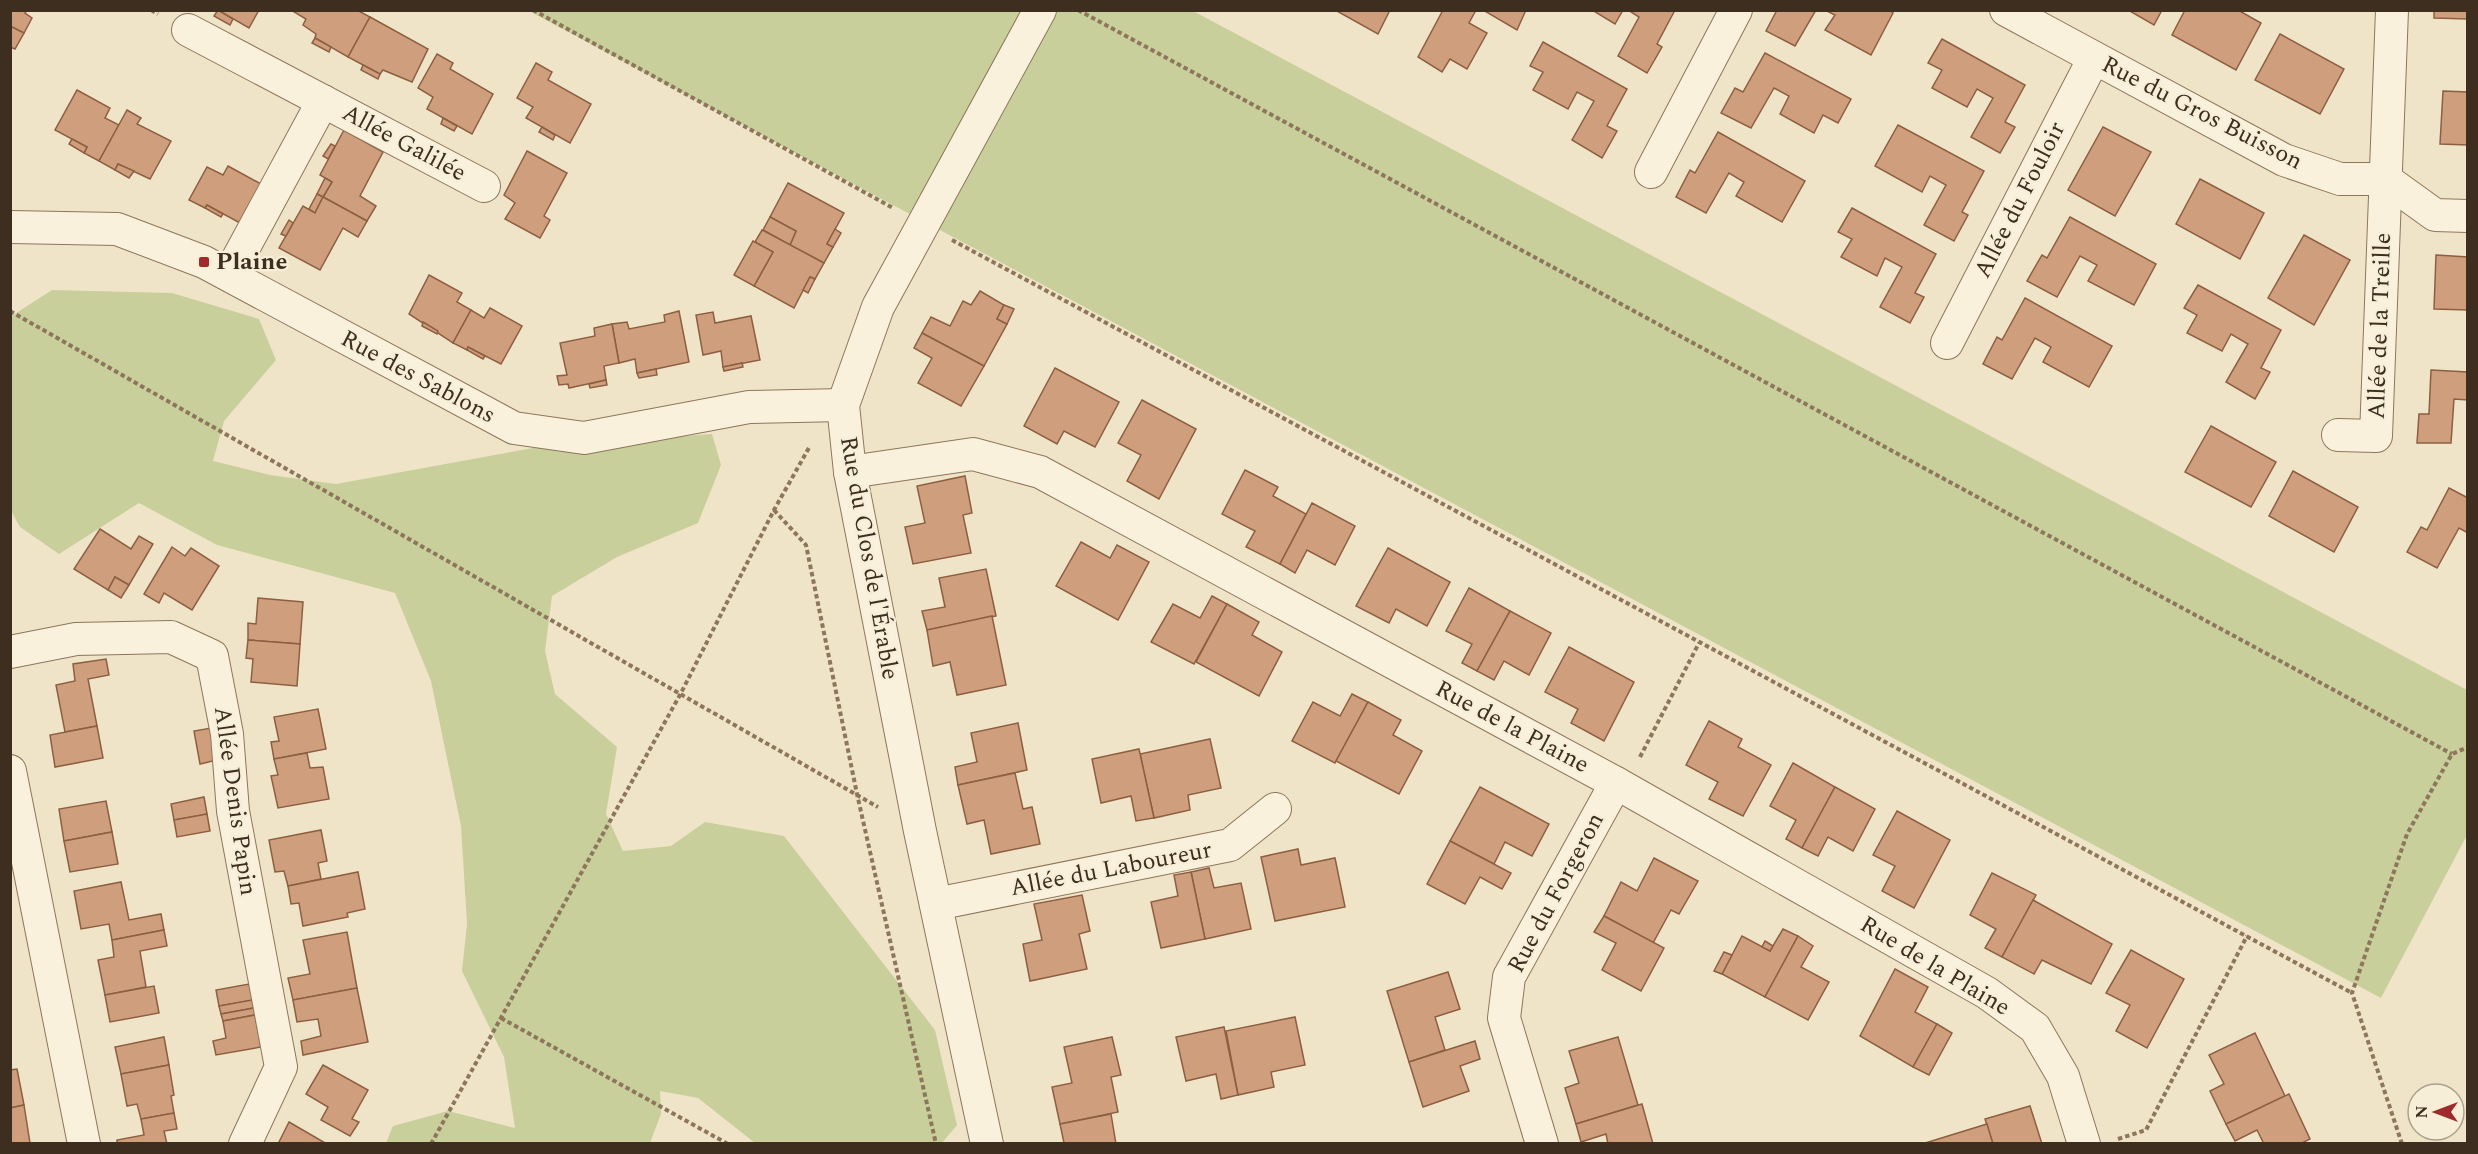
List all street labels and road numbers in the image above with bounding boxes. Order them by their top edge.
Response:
street label: Rue du Gros Buisson [2095,47,2309,179]
street label: Allée Galilée [336,95,472,191]
street label: Allée du Fouloir [1965,115,2075,285]
street label: Allée de la Treille [2359,232,2401,420]
street label: Rue des Sablons [334,321,502,433]
street label: Rue du Clos de l'Érable [830,433,908,683]
street label: Rue de la Plaine [1429,671,1595,783]
street label: Allée Denis Papin [204,704,266,898]
street label: Rue du Forgeron [1498,806,1614,980]
street label: Allée du Laboureur [1007,832,1215,906]
street label: Rue de la Plaine [1853,907,2017,1025]

